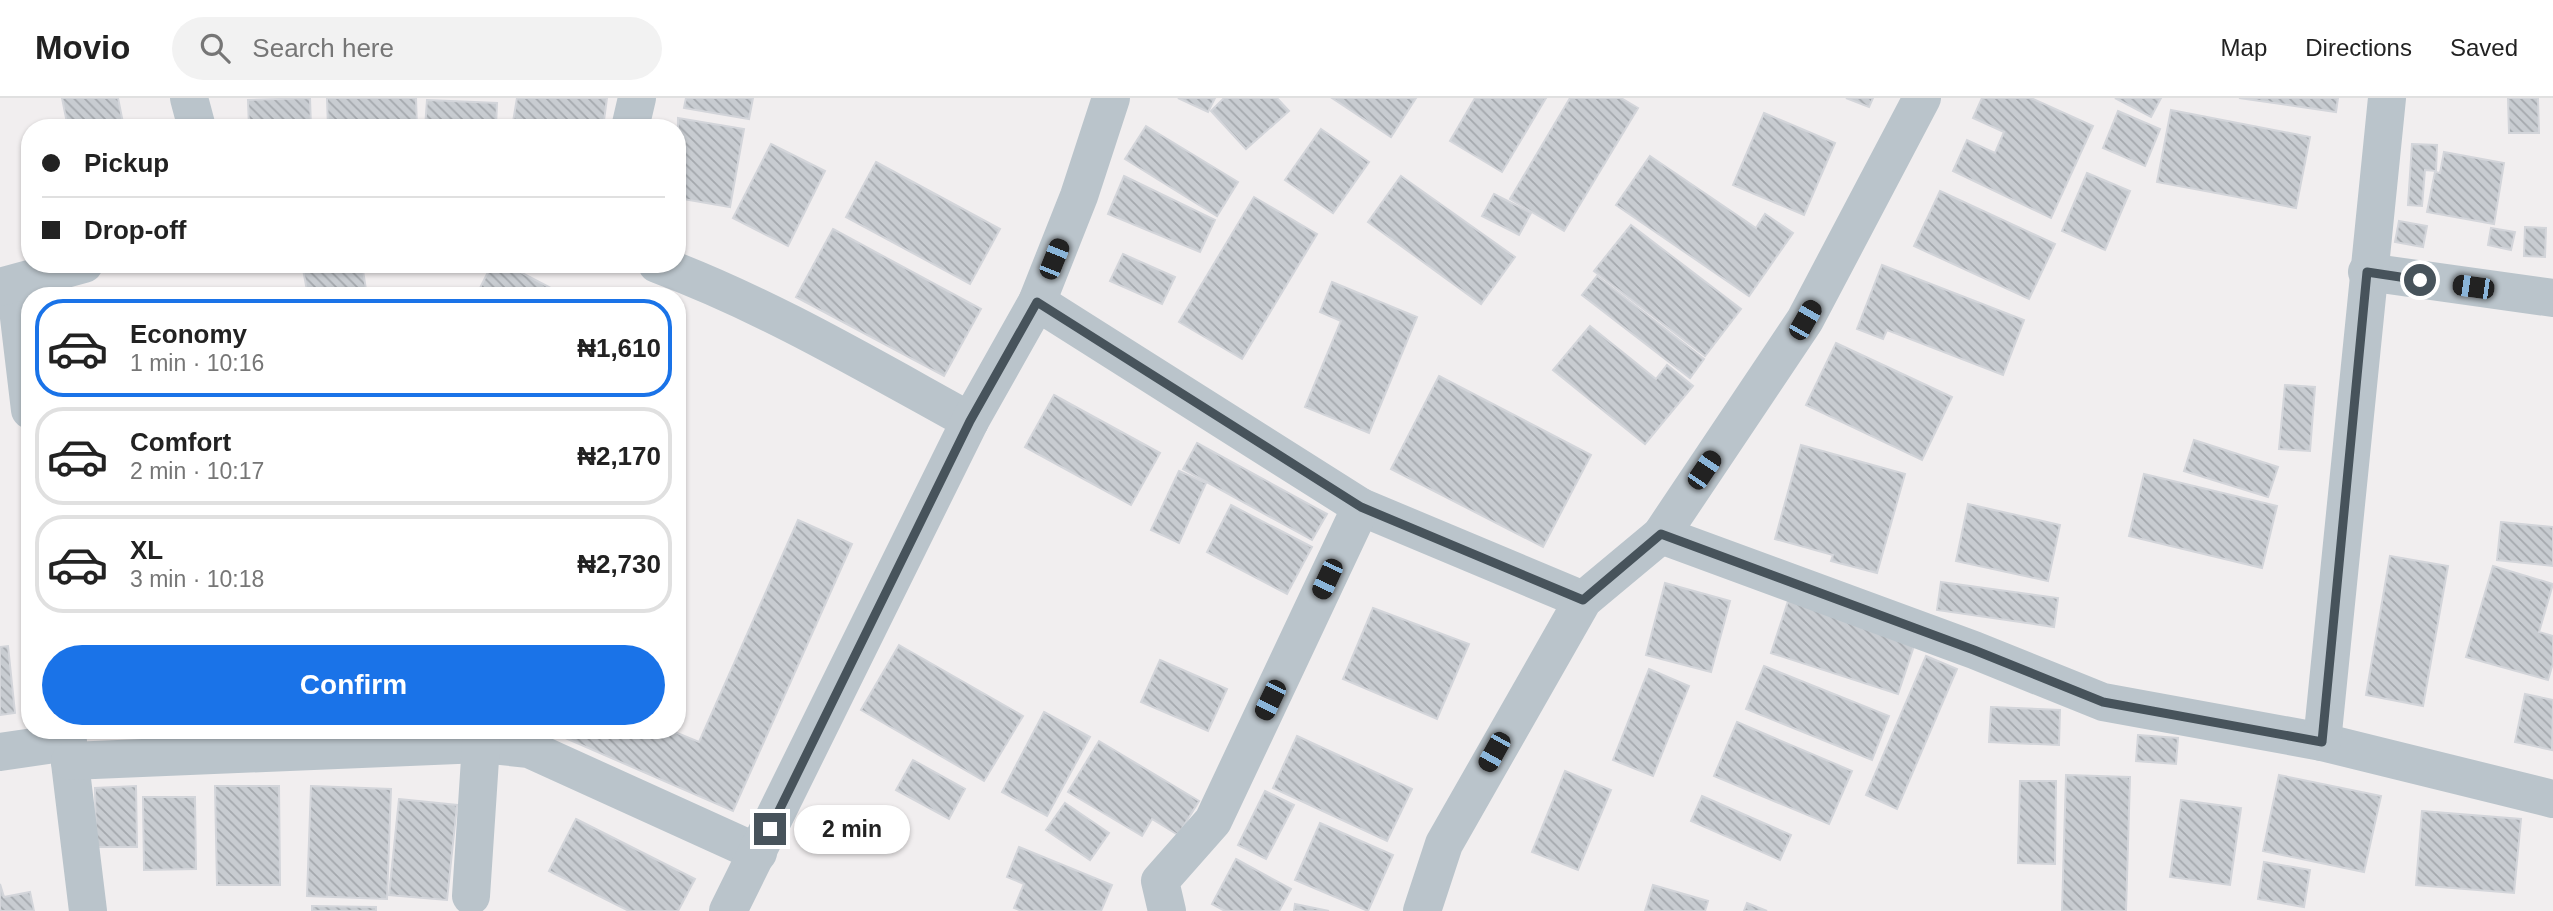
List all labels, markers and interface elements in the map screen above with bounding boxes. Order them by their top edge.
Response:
search box [172,17,662,80]
text: Movio [35,29,130,66]
icon: search [196,29,234,67]
text: Search here [252,33,394,63]
text: Map [2221,34,2267,61]
text: Directions [2305,34,2412,61]
text: Saved [2450,34,2518,61]
text: Pickup [84,148,169,178]
text: Drop-off [84,215,187,245]
car [1037,236,1072,282]
route start [2404,264,2436,296]
car [2451,274,2496,300]
car [1786,297,1825,343]
icon: car [46,317,109,380]
text: Economy [130,319,247,349]
text: ₦1,610 [577,333,661,363]
text: 1 min · 10:16 [130,350,264,376]
icon: car [46,425,109,488]
text: Comfort [130,427,231,457]
text: ₦2,170 [577,441,661,471]
car [1684,447,1725,493]
text: 2 min · 10:17 [130,458,264,484]
icon: car [46,533,109,596]
text: XL [130,535,163,565]
text: ₦2,730 [577,549,661,579]
car [1309,556,1346,602]
text: 3 min · 10:18 [130,566,264,592]
button: Confirm [42,645,665,725]
car [1252,677,1289,723]
car [1475,729,1514,775]
callout: 2 min [794,804,910,854]
route end [754,813,786,845]
text: 2 min [822,816,882,842]

